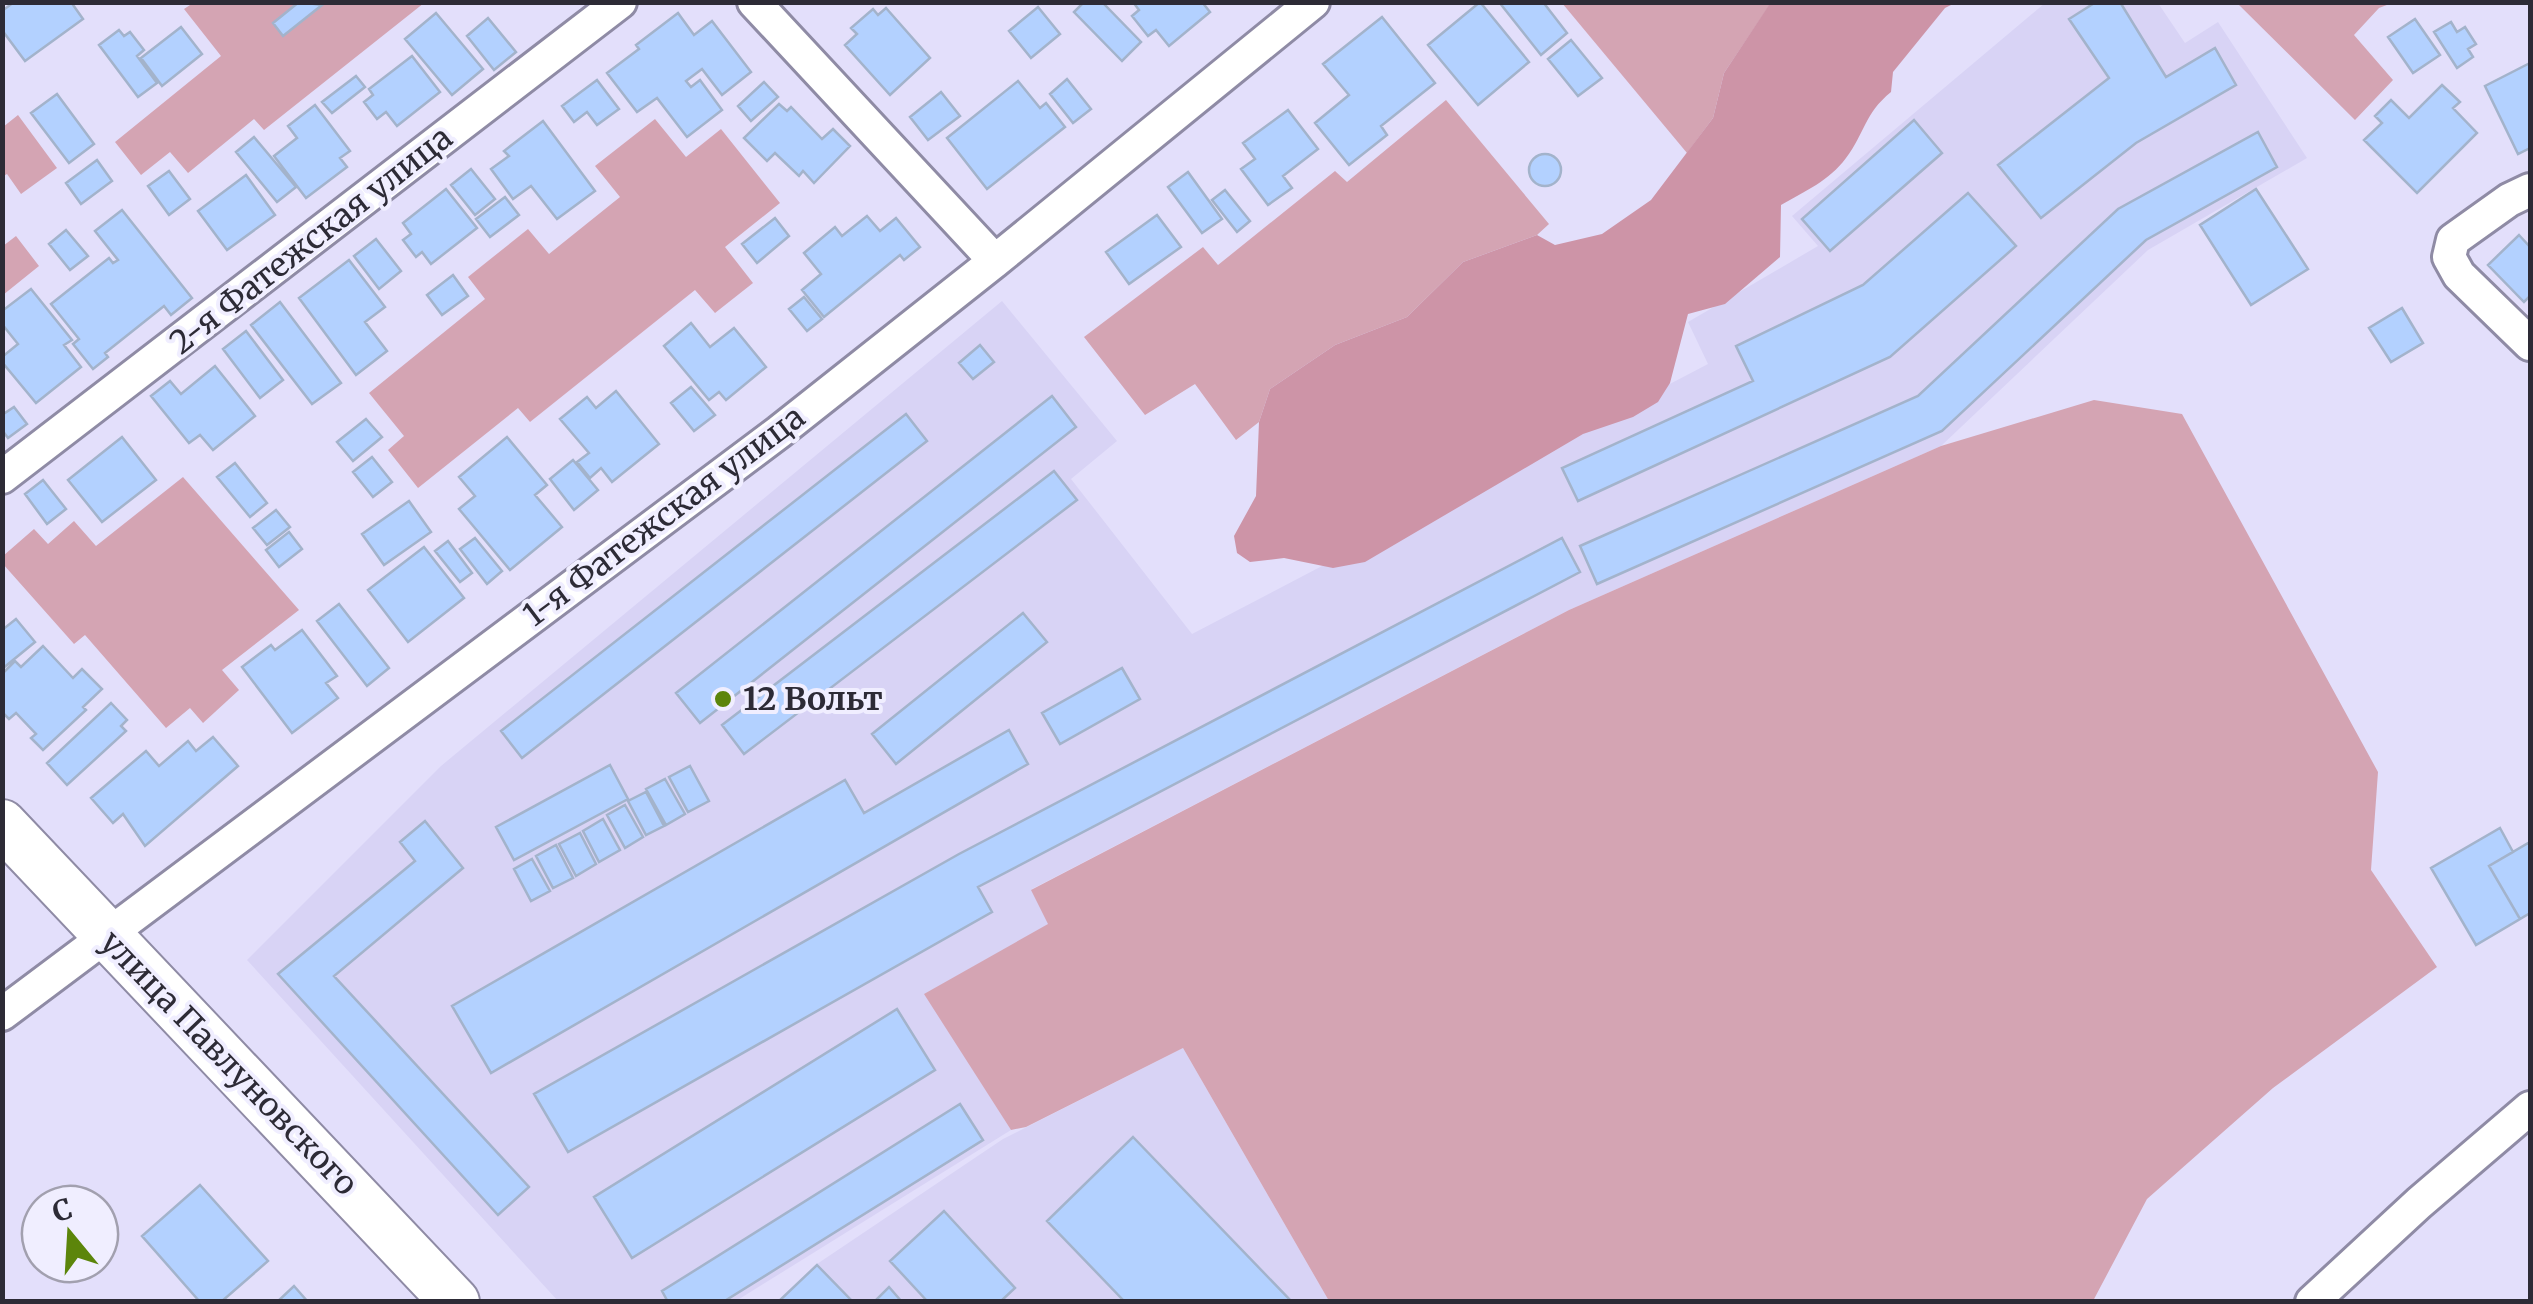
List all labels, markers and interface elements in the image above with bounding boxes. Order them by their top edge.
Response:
street label: 2-я Фатежская улица [162,117,460,363]
street label: 1-я Фатежская улица [515,397,813,635]
place label: 12 Вольт [743,679,883,719]
marker: 12 Вольт [712,688,734,710]
street label: улица Павлуновского [92,922,366,1204]
north arrow [20,1184,120,1284]
text: С [48,1190,77,1230]

